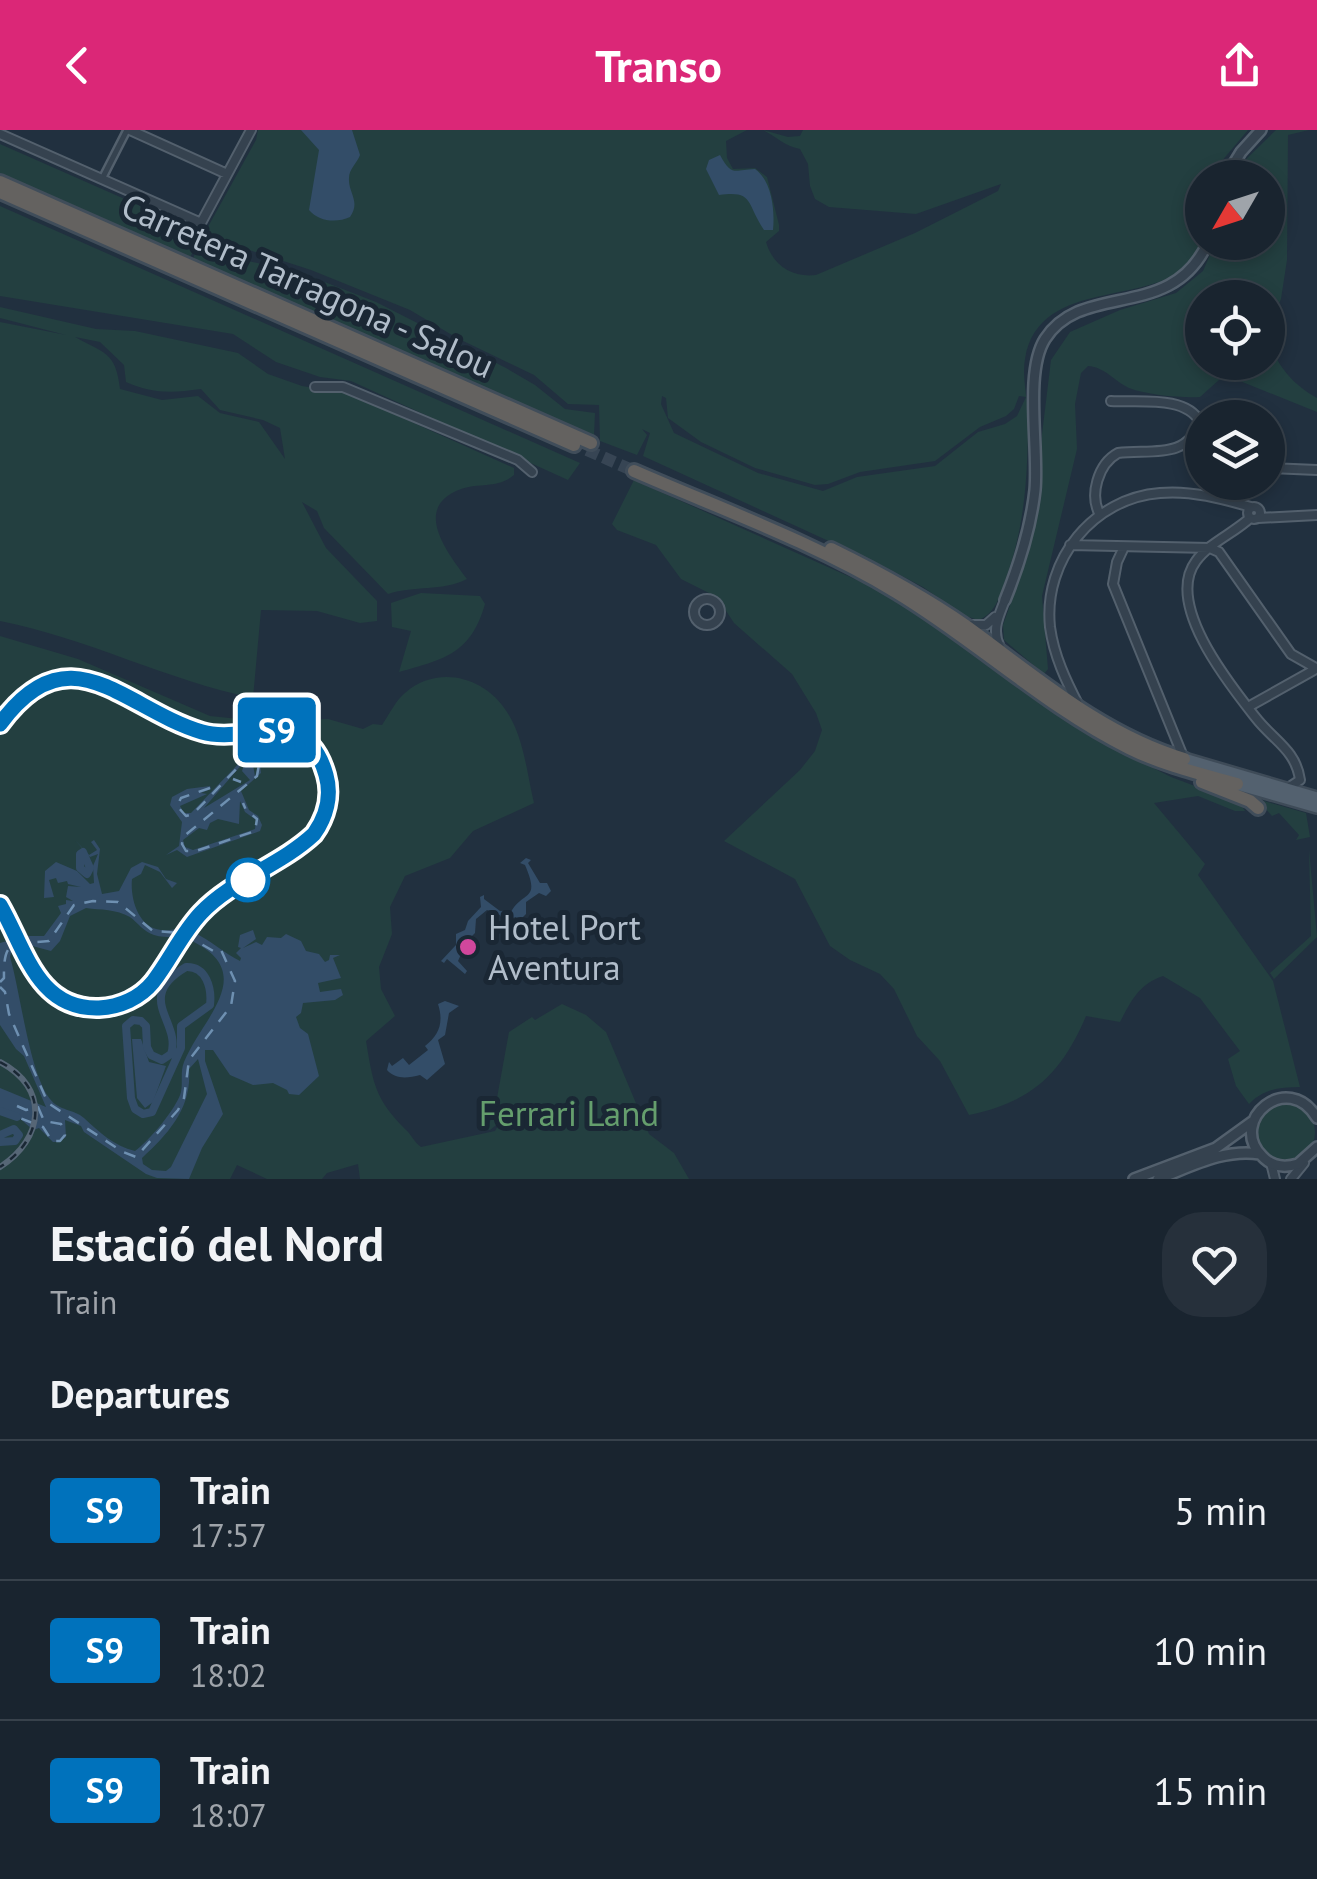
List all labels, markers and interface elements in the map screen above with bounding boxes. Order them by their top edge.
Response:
text: Transo [595,36,722,94]
icon: back [50,38,105,93]
icon: share [1212,38,1267,93]
north arrow [1185,160,1285,260]
map controls [1185,160,1285,500]
street label: Carretera Tarragona - Salou [115,182,501,388]
button: locate [1185,280,1285,380]
button: layers [1185,400,1285,500]
line badge: S9 [232,698,322,762]
text: S9 [258,707,296,753]
unlabelled marker [227,859,269,901]
place label: Hotel Port Aventura [488,904,641,990]
marker: Hotel Port Aventura [457,936,479,958]
park label: Ferrari Land [479,1090,659,1136]
text: Estació del Nord [50,1212,384,1274]
button: heart [1162,1212,1267,1317]
text: Train [50,1281,117,1323]
text: Departures [50,1369,230,1418]
text: Train [190,1465,271,1514]
text: 5 min [1174,1486,1267,1535]
text: S9 [86,1487,124,1533]
text: 17:57 [190,1514,267,1556]
text: Train [190,1605,271,1654]
text: 10 min [1154,1626,1267,1675]
text: S9 [86,1627,124,1673]
text: 18:02 [190,1654,267,1696]
text: Train [190,1745,271,1794]
text: 15 min [1154,1766,1267,1815]
text: S9 [86,1767,124,1813]
text: 18:07 [190,1794,267,1836]

